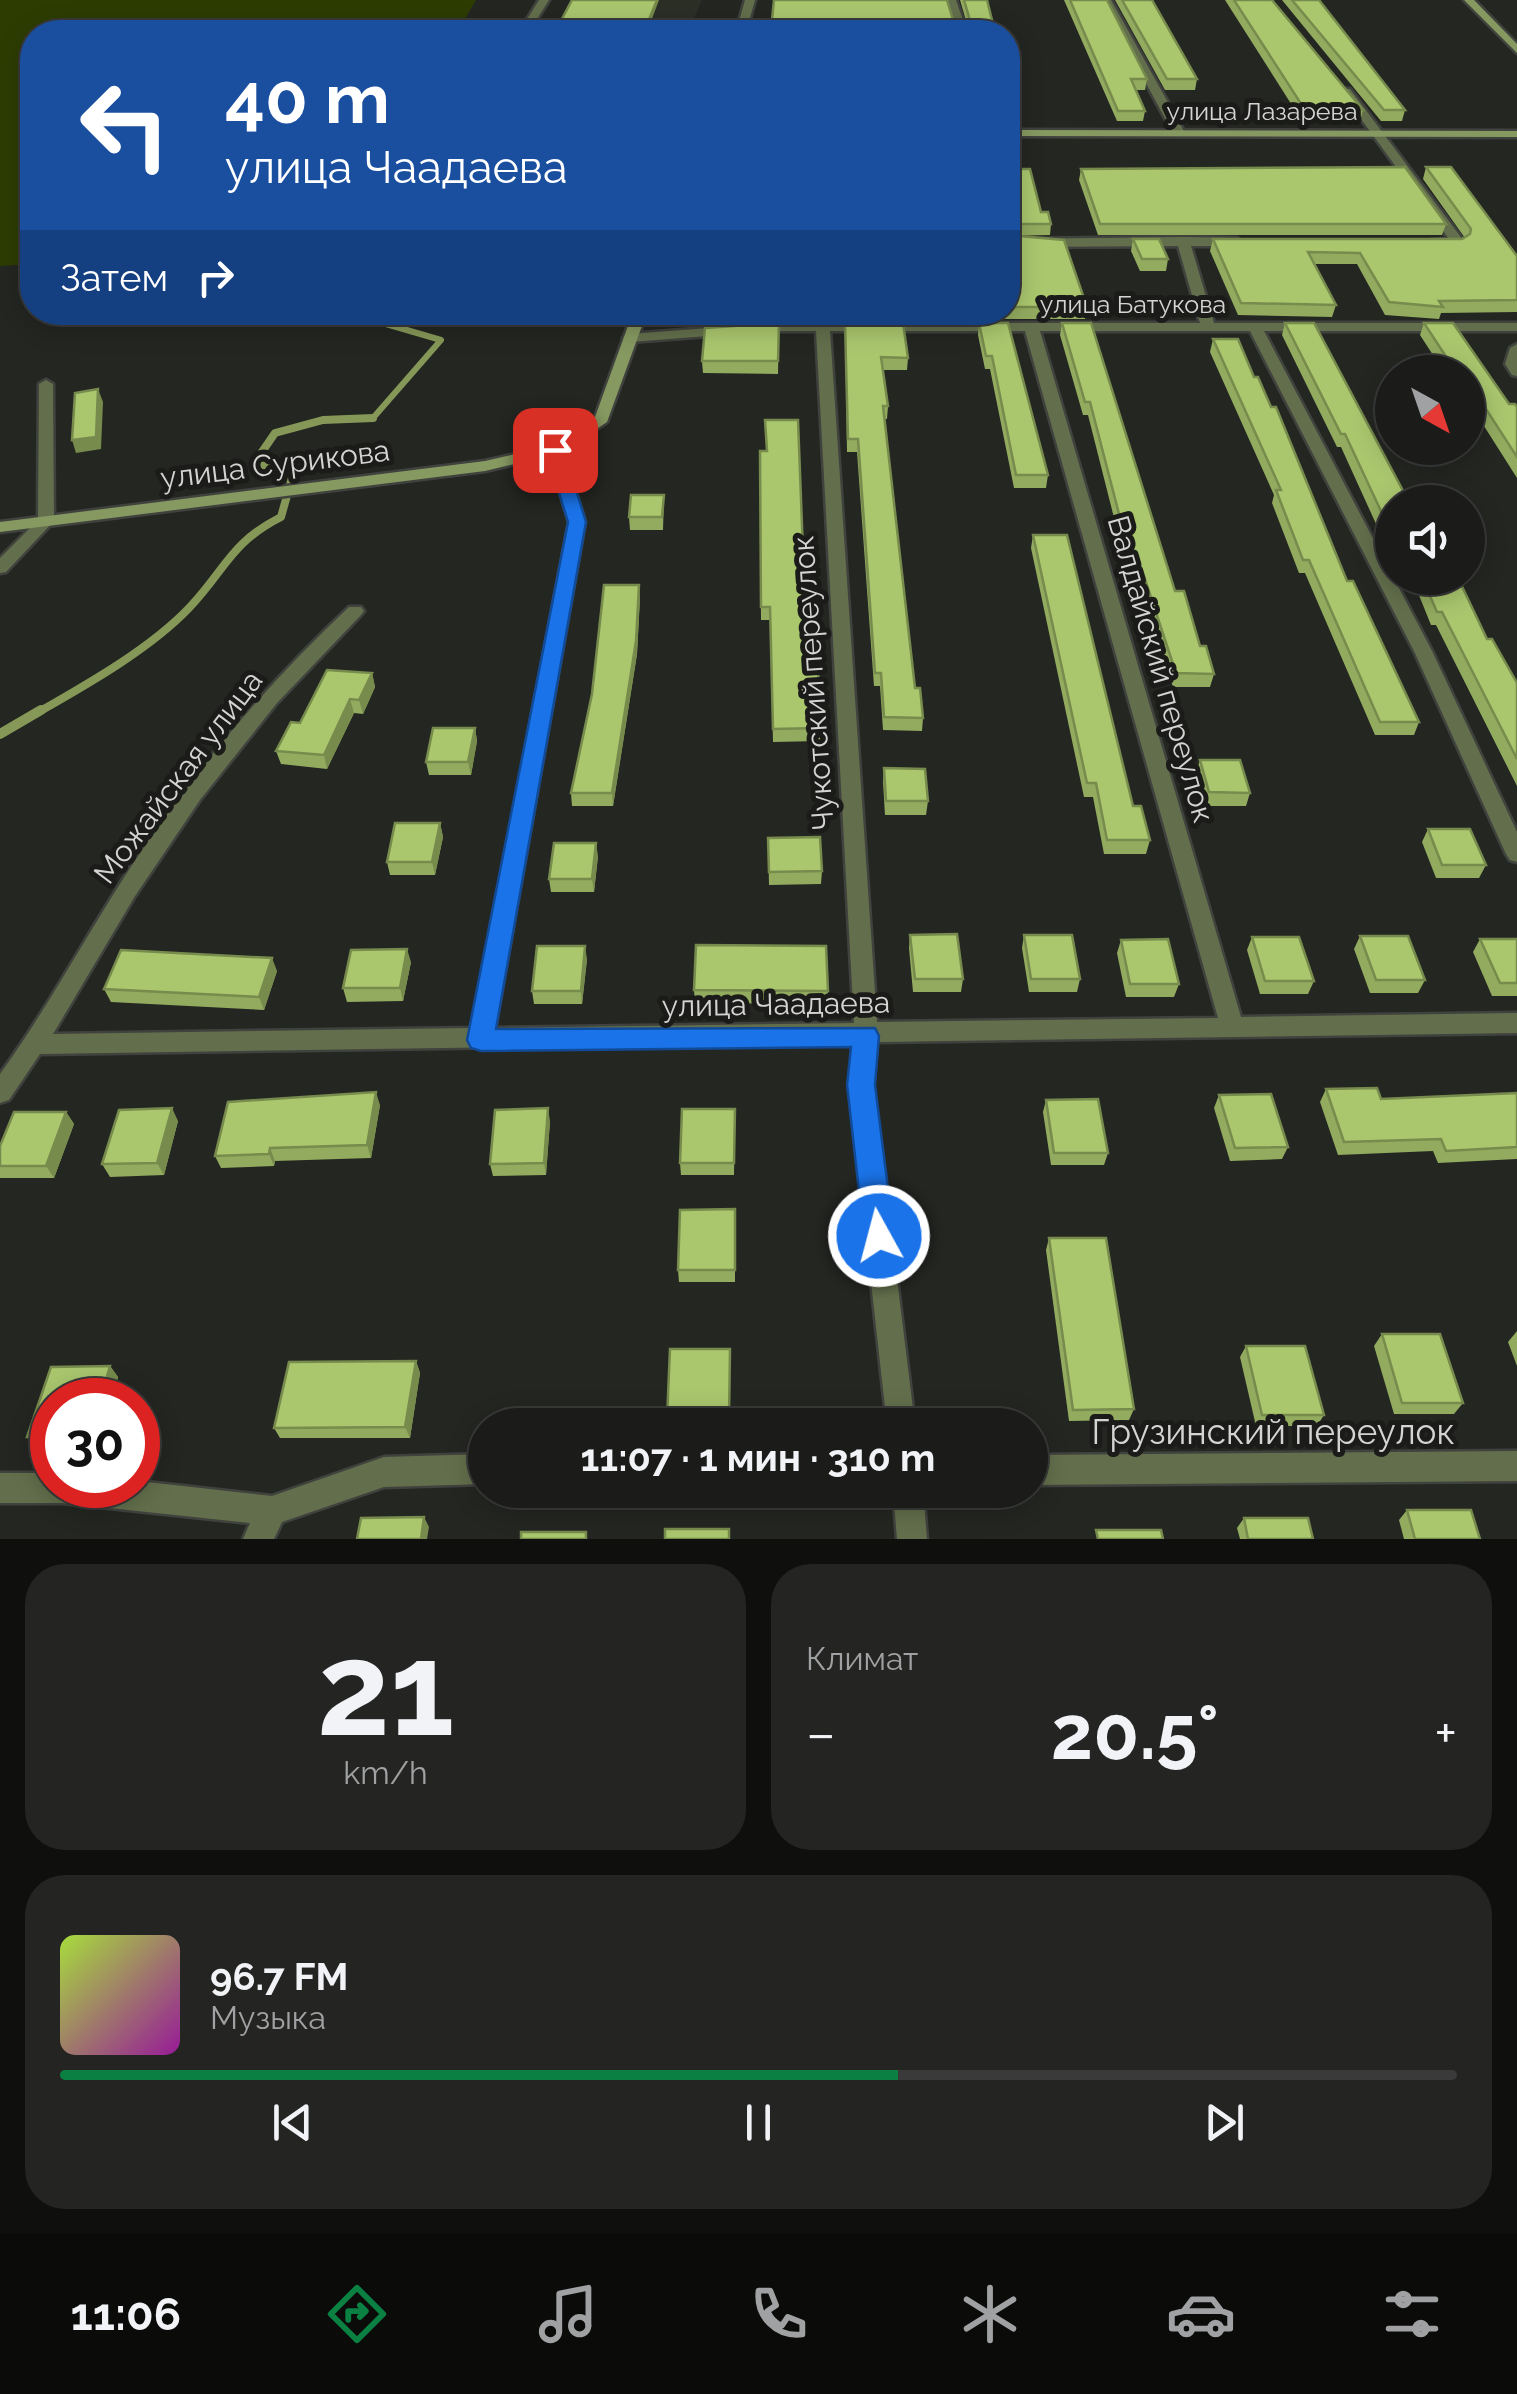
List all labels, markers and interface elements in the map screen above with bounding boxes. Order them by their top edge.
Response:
text: 40 m [225,57,390,139]
icon: left [60,60,190,190]
street label: улица Лазарева [1166,96,1358,126]
text: улица Чаадаева [225,141,567,194]
icon: right [188,250,243,305]
text: Затем [60,255,168,300]
street label: улица Батукова [1040,289,1226,319]
north arrow [1375,355,1485,465]
map controls [1375,355,1485,595]
pin [513,408,598,493]
icon: arrive [528,423,583,478]
street label: улица Сурикова [158,433,392,495]
button: sound [1375,485,1485,595]
street label: Валдайский переулок [1100,512,1222,826]
street label: Чукотский переулок [785,535,841,831]
street label: Можайская улица [87,664,269,890]
street label: улица Чаадаева [662,985,890,1023]
position arrow [827,1184,931,1288]
speed limit sign: 30 [30,1378,160,1508]
street label: Грузинский переулок [1091,1411,1455,1452]
text: 11:07 · 1 мин · 310 m [581,1435,935,1480]
text: 21 [317,1613,454,1765]
text: Климат [806,1640,918,1677]
text: 20.5° [1051,1688,1219,1777]
text: − [806,1701,836,1766]
text: + [1434,1701,1457,1766]
text: km/h [343,1754,428,1791]
text: 96.7 FM [210,1954,348,1999]
text: Музыка [210,1999,326,2036]
icon: previous [265,2095,320,2150]
icon: pause [731,2095,786,2150]
icon: next [1197,2095,1252,2150]
icon: directions [322,2279,392,2349]
icon: music [533,2279,603,2349]
icon: phone [744,2279,814,2349]
icon: climate [955,2279,1025,2349]
icon: car [1166,2279,1236,2349]
icon: filters [1377,2279,1447,2349]
text: 11:06 [70,2288,181,2341]

